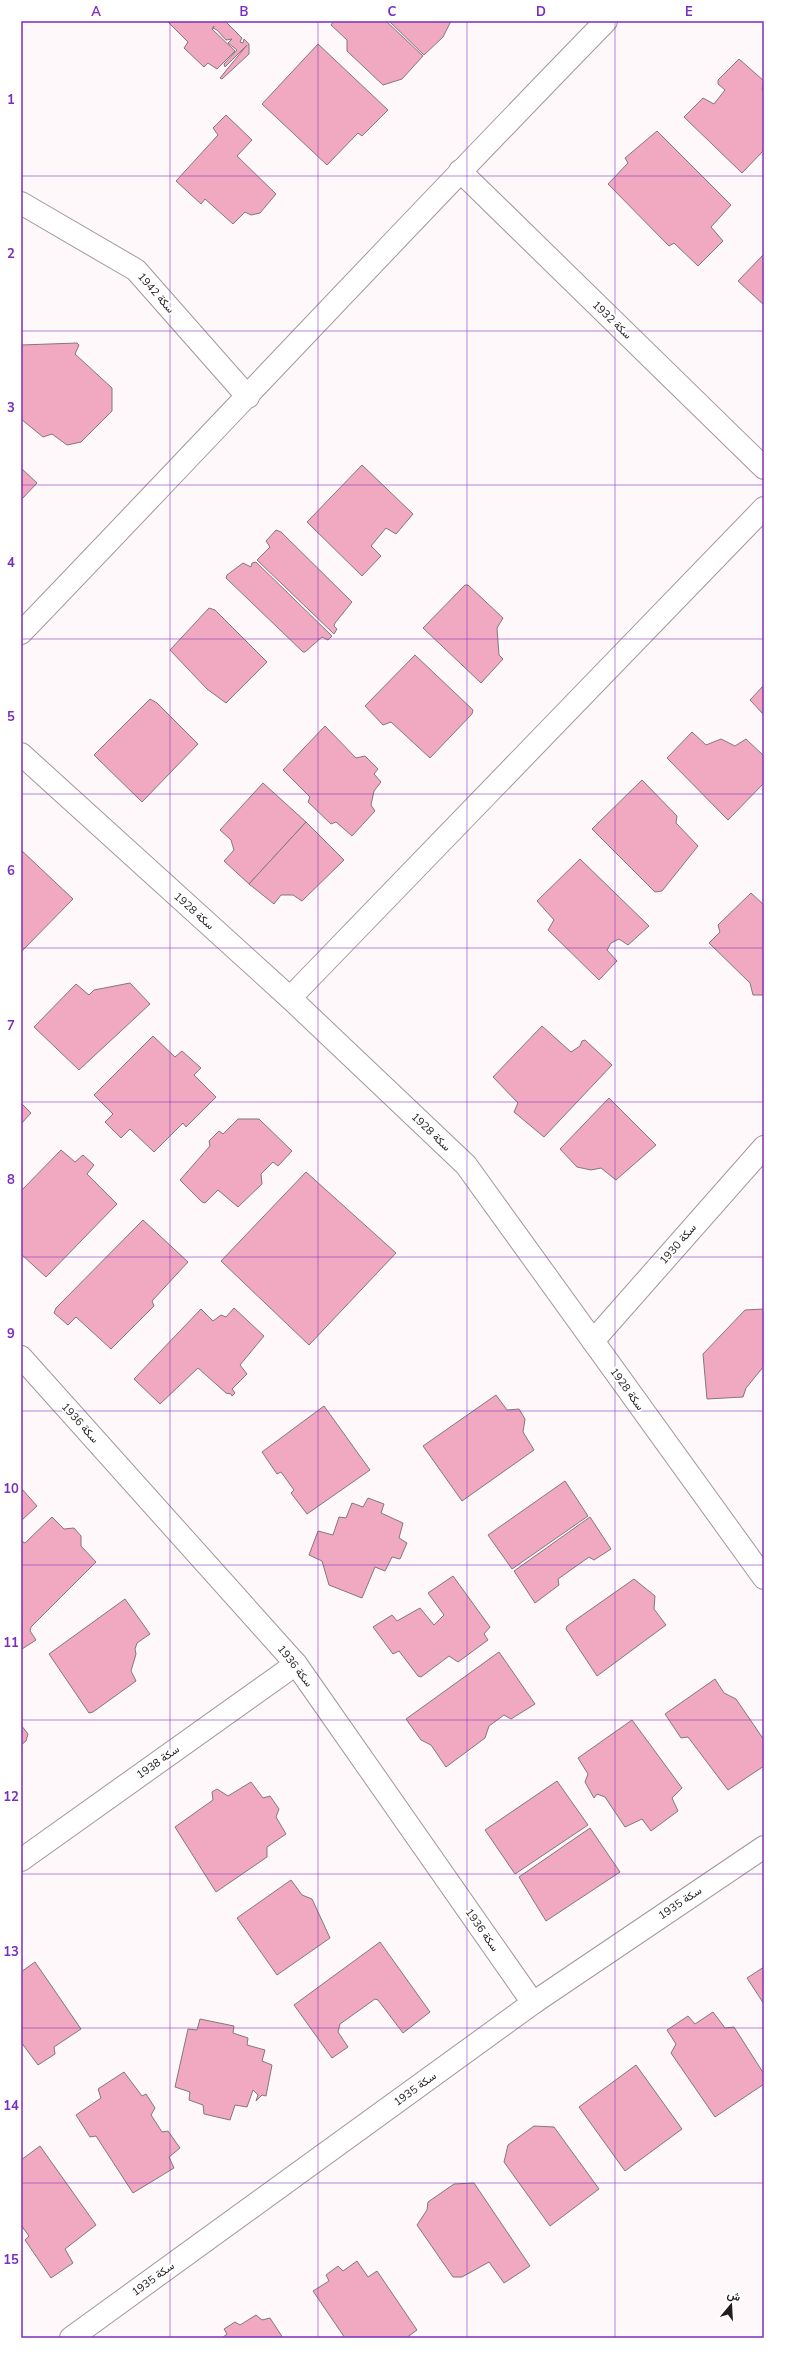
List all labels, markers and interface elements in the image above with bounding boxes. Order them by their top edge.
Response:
text: A [91,3,101,21]
text: B [240,3,249,21]
text: C [388,3,397,21]
text: D [536,3,546,21]
text: E [685,3,693,21]
text: 1 [7,91,15,109]
text: 2 [7,245,15,263]
street label: سكة 1942 [134,270,178,317]
street label: سكة 1932 [589,298,635,343]
text: 3 [7,399,15,417]
text: 4 [7,554,15,572]
text: 5 [7,708,15,726]
text: 6 [7,862,15,880]
street label: سكة 1928 [171,889,218,933]
text: 7 [7,1017,15,1035]
street label: سكة 1928 [408,1110,454,1155]
text: 8 [7,1171,15,1189]
street label: سكة 1930 [656,1220,700,1267]
text: 9 [7,1325,15,1343]
street label: سكة 1928 [606,1365,648,1414]
street label: سكة 1936 [58,1400,102,1447]
text: 10 [3,1480,19,1498]
text: 11 [3,1634,19,1652]
street label: سكة 1936 [274,1642,316,1690]
street label: سكة 1938 [134,1742,183,1782]
text: 12 [3,1788,19,1806]
street label: سكة 1935 [655,1883,705,1923]
street label: سكة 1936 [462,1906,502,1955]
text: 13 [3,1943,19,1961]
street label: سكة 1935 [391,2068,440,2110]
text: 14 [3,2097,19,2115]
text: 15 [3,2251,19,2269]
street label: سكة 1935 [129,2258,178,2300]
north arrow [711,2285,751,2325]
text: ش [725,2287,743,2305]

